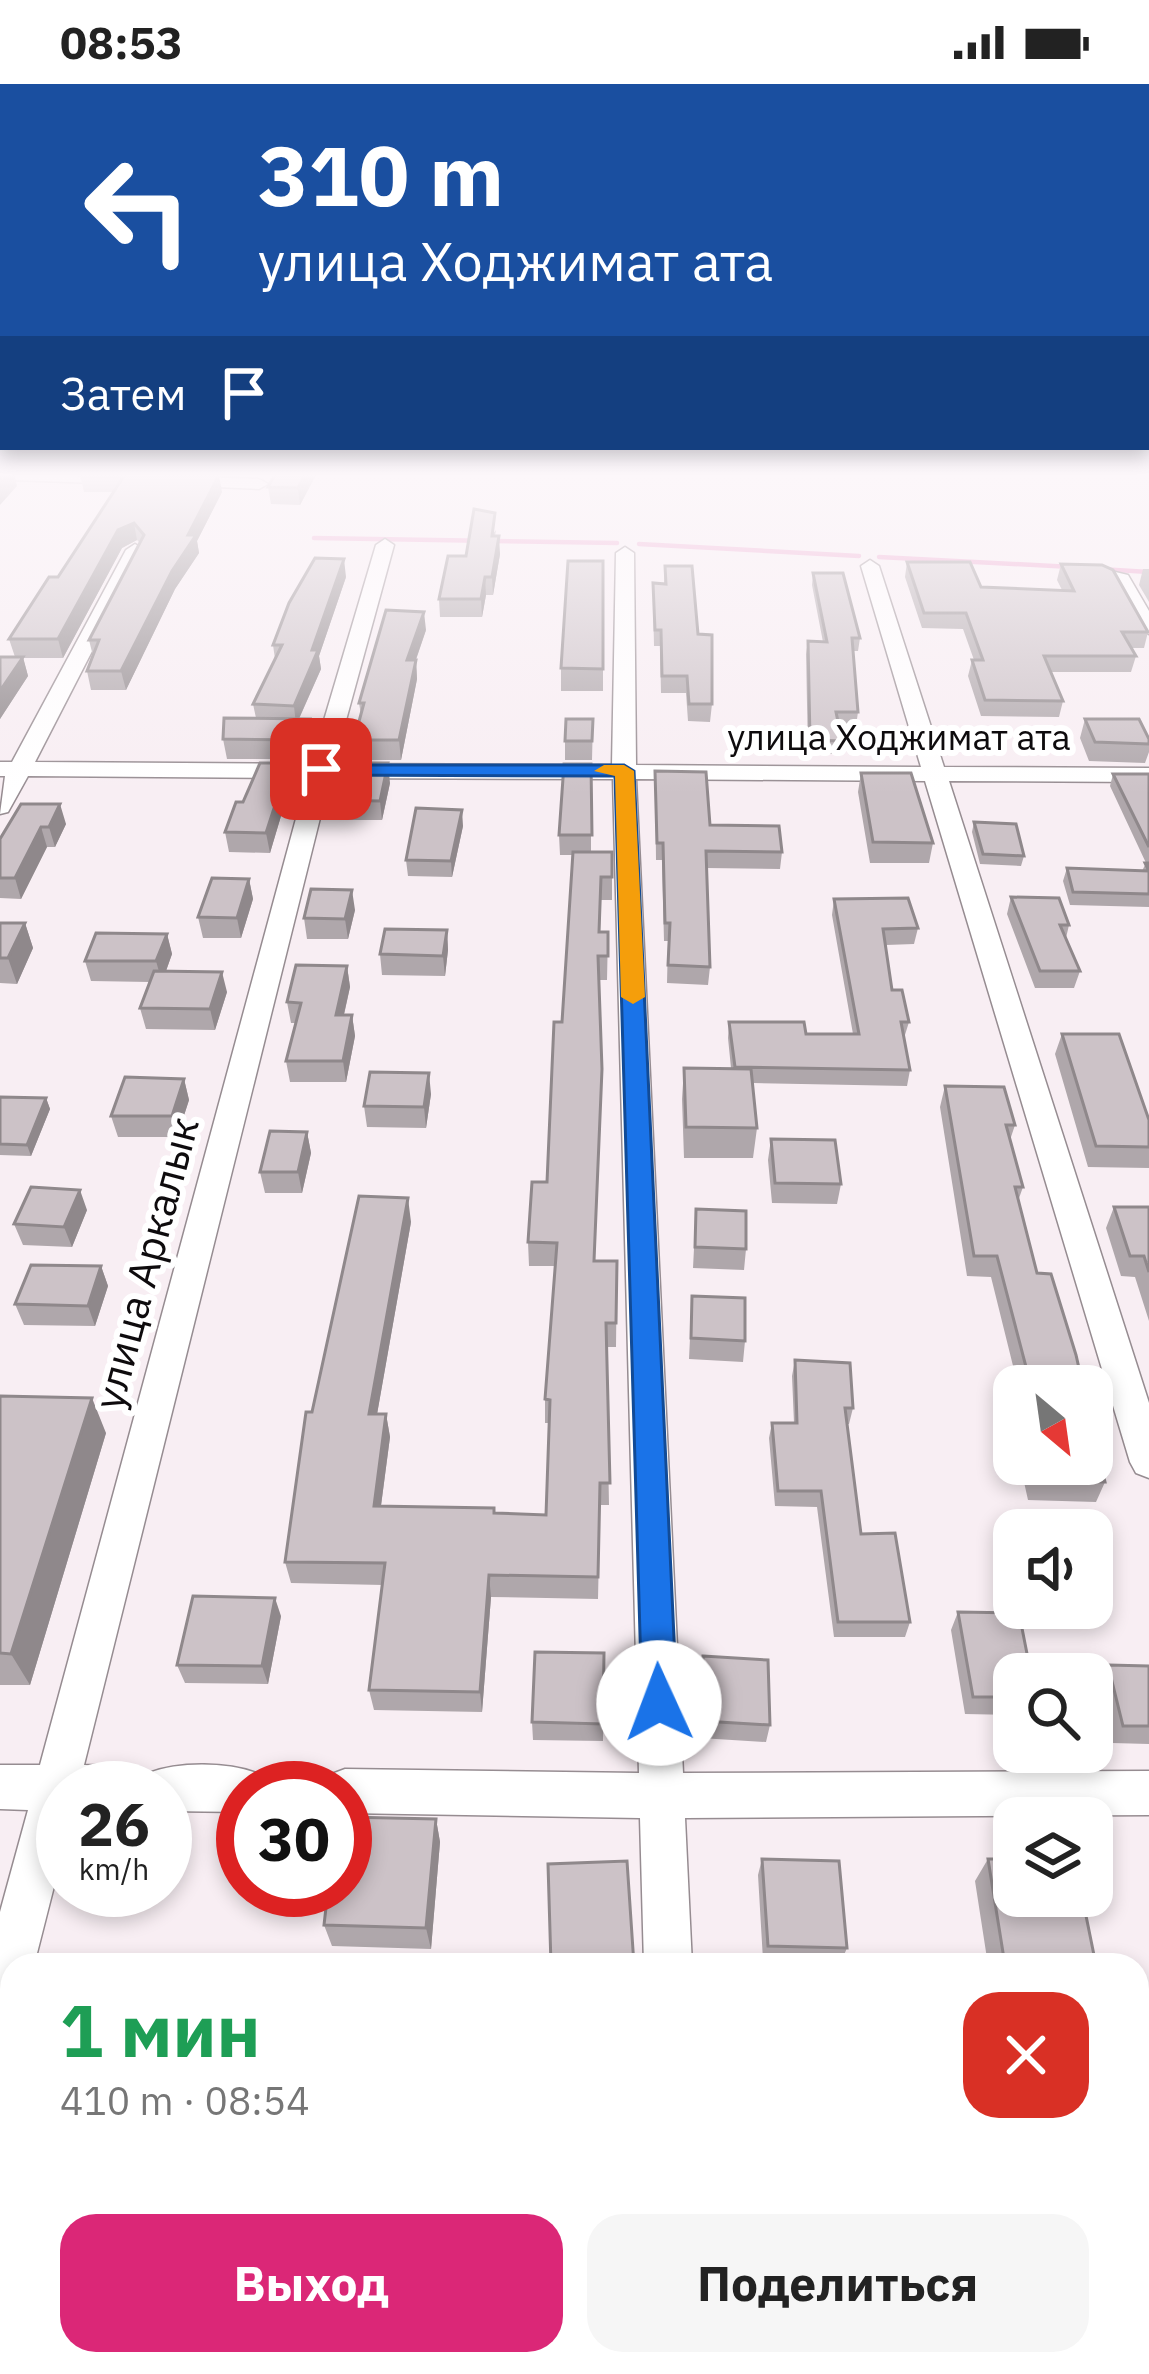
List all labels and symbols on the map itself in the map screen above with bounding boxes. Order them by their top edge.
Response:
street label: улица Ходжимат ата [727,713,1071,760]
pin [270,718,372,820]
street label: улица Аркалык [80,1111,211,1415]
north arrow [993,1365,1113,1485]
position arrow [596,1640,722,1766]
speed limit sign: 30 [216,1761,372,1917]

